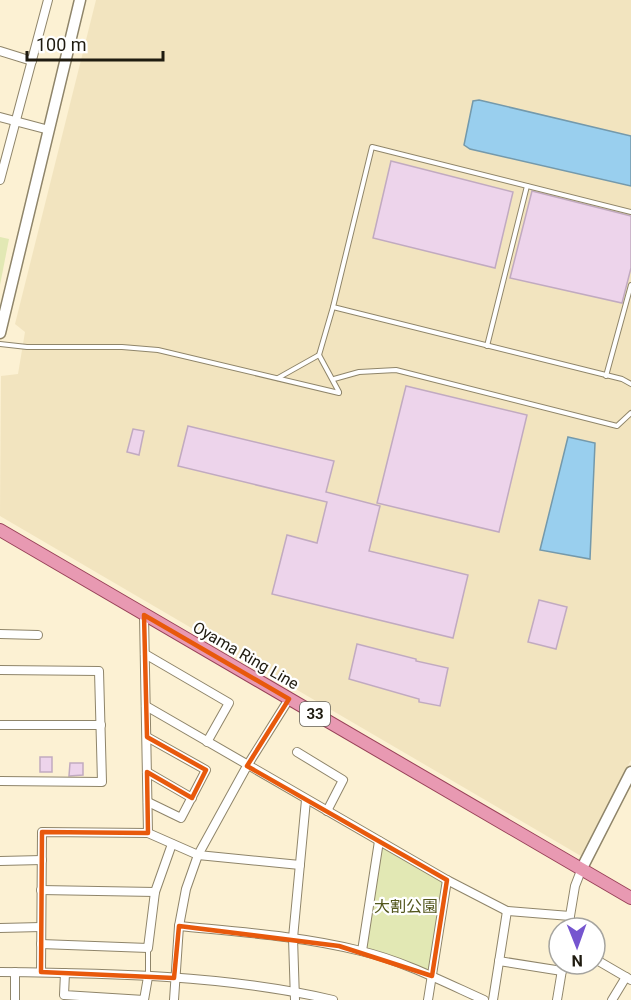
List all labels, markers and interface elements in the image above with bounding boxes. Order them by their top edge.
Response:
scale bar [27,24,164,62]
text: 100 m [36,34,87,55]
street label: Oyama Ring Line [189,617,302,693]
road number: 33 [300,702,330,726]
park label: 大割公園 [374,897,438,916]
north arrow [547,916,607,976]
text: N [571,951,583,970]

